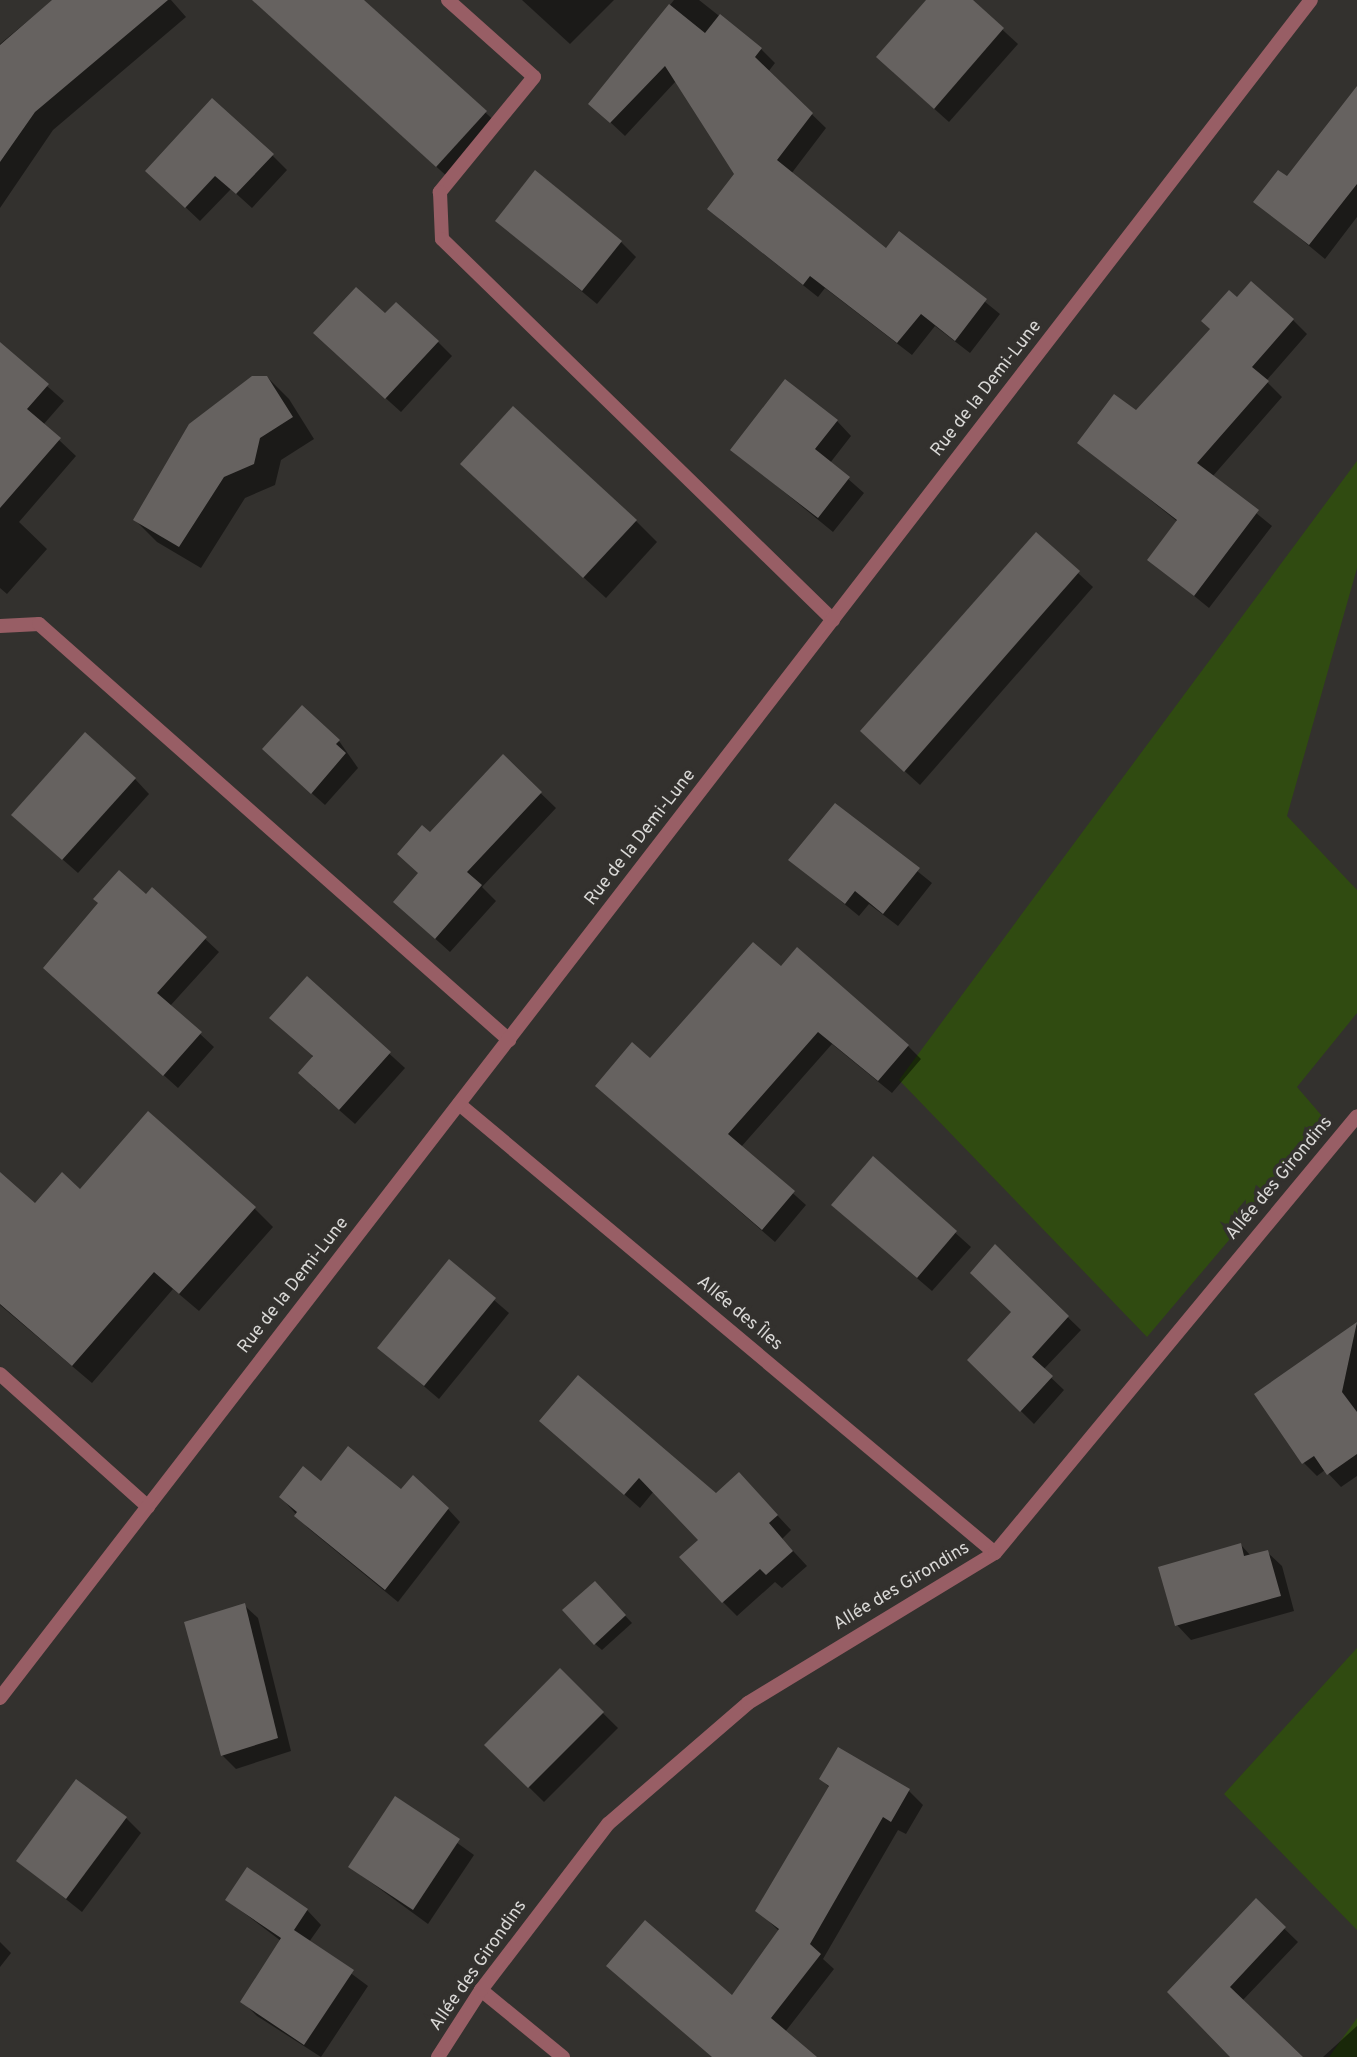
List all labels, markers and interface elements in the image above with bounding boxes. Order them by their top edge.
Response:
street label: Rue de la Demi-Lune [927,316,1047,462]
street label: Rue de la Demi-Lune [581,765,701,911]
street label: Allée des Girondins [1222,1113,1338,1245]
street label: Rue de la Demi-Lune [234,1213,354,1359]
street label: Allée des Îles [692,1272,786,1356]
street label: Allée des Girondins [830,1538,974,1636]
street label: Allée des Girondins [426,1896,532,2036]

